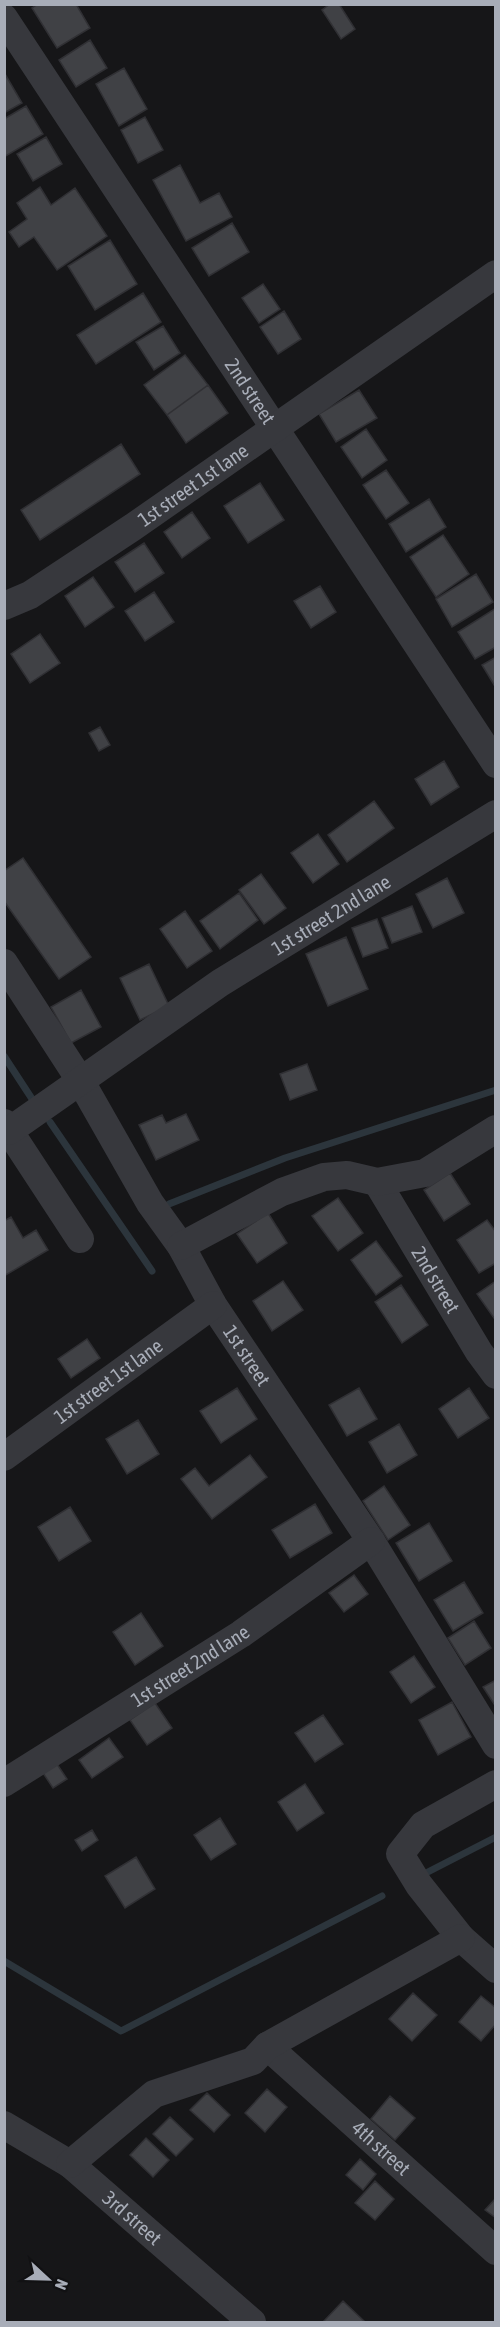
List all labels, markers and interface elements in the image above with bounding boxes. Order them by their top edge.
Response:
street label: 2nd street [221,354,281,428]
street label: 1st street 1st lane [134,438,252,531]
street label: 1st street 2nd lane [267,869,394,960]
street label: 2nd street [407,1242,465,1317]
street label: 1st street [219,1321,276,1390]
street label: 1st street 1st lane [49,1334,167,1428]
street label: 1st street 2nd lane [127,1620,254,1711]
street label: 4th street [348,2116,415,2180]
street label: 3rd street [98,2186,167,2249]
north arrow [18,2249,78,2309]
text: N [52,2277,72,2292]

